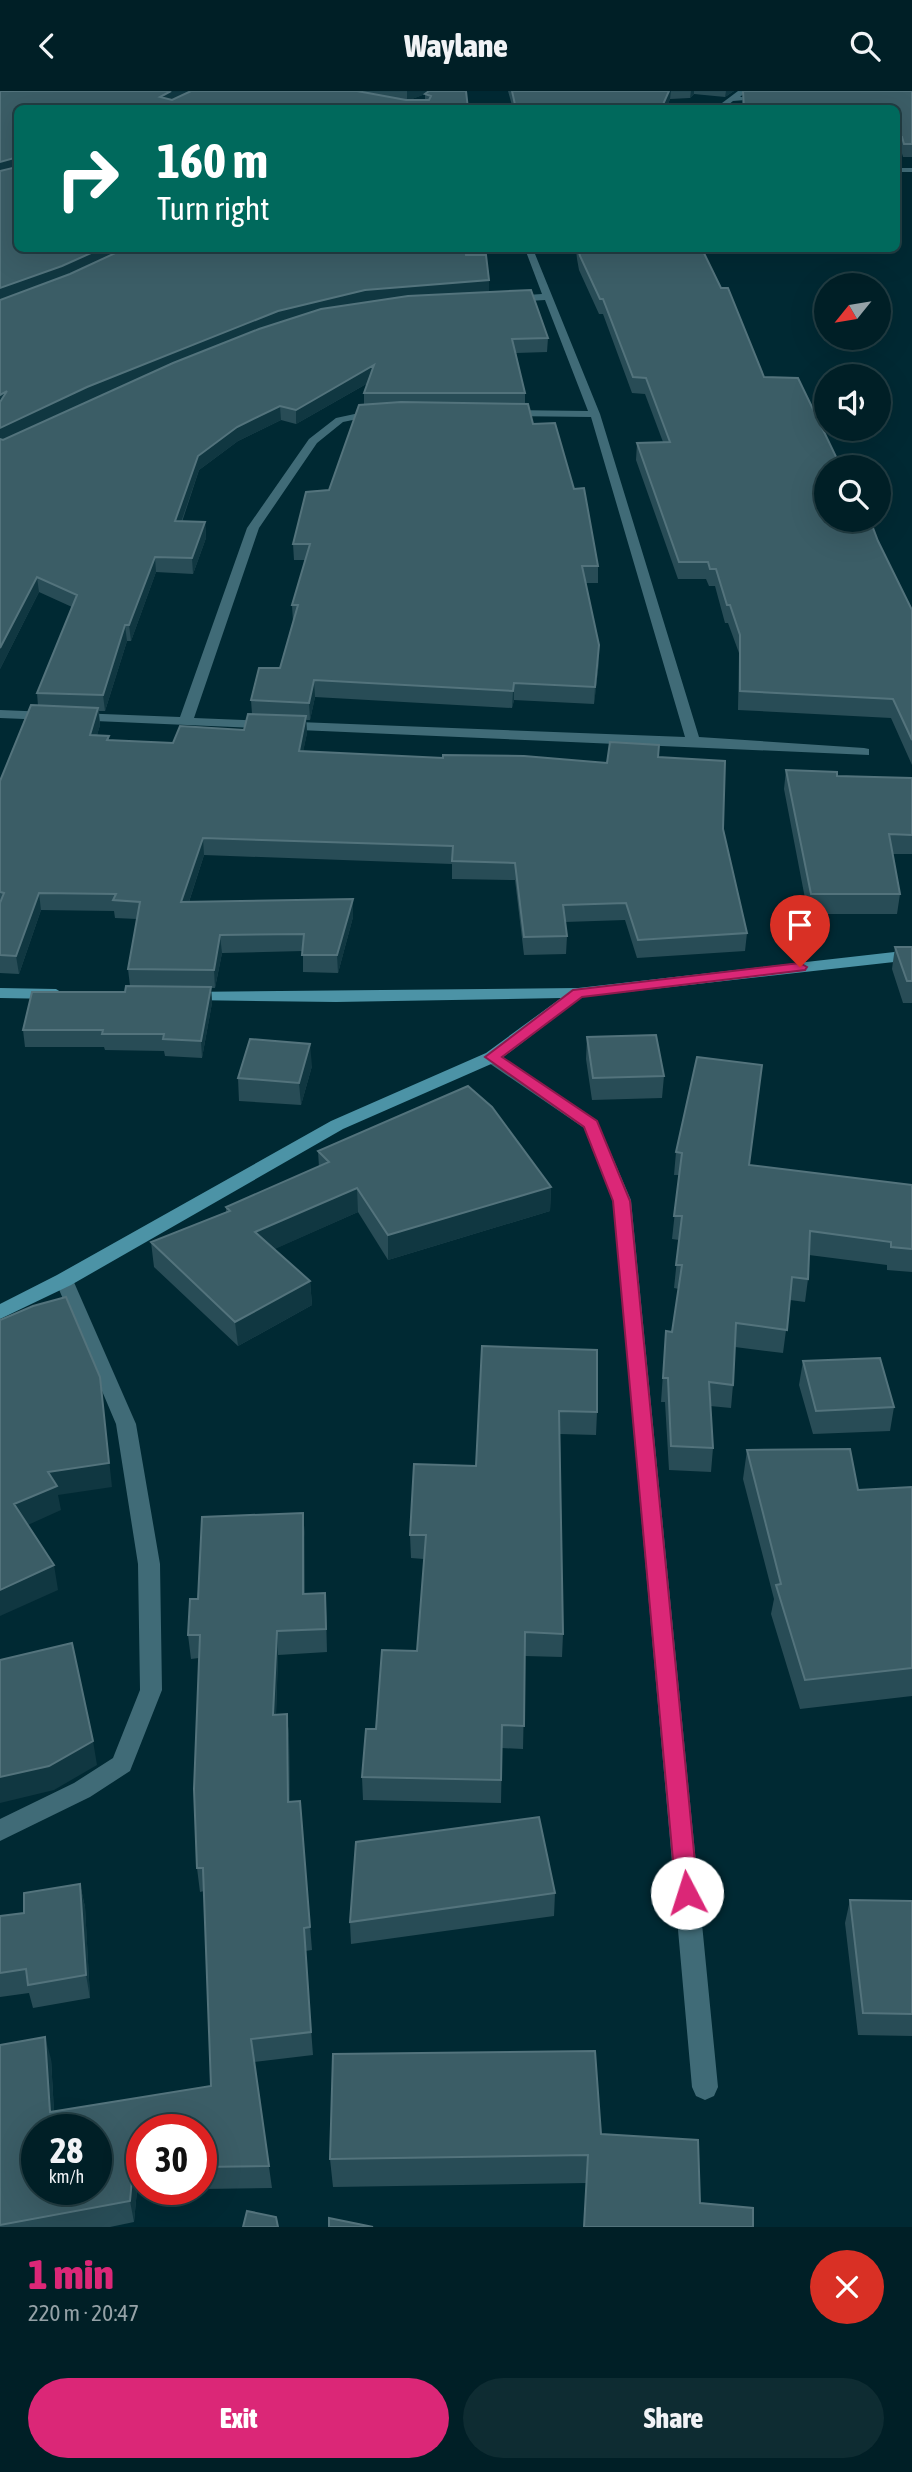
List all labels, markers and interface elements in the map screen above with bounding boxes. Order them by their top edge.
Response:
icon: back [28,27,66,65]
text: Waylane [404,27,508,64]
icon: search [846,27,884,65]
text: 160 m [157,132,268,188]
icon: right [42,133,133,224]
text: Turn right [157,190,270,227]
north arrow [814,273,891,350]
map controls [814,273,891,532]
button: sound [814,364,891,441]
button: search [814,455,891,532]
pin [770,895,830,967]
icon: arrive [781,906,819,944]
position arrow [650,1856,724,1930]
speed limit sign: 30 [126,2114,217,2205]
text: 28 [50,2130,83,2170]
text: km/h [49,2166,84,2187]
text: 1 min [28,2250,114,2298]
button: close [810,2250,884,2324]
text: 220 m · 20:47 [28,2300,139,2326]
button: Exit [28,2378,449,2458]
button: Share [463,2378,884,2458]

